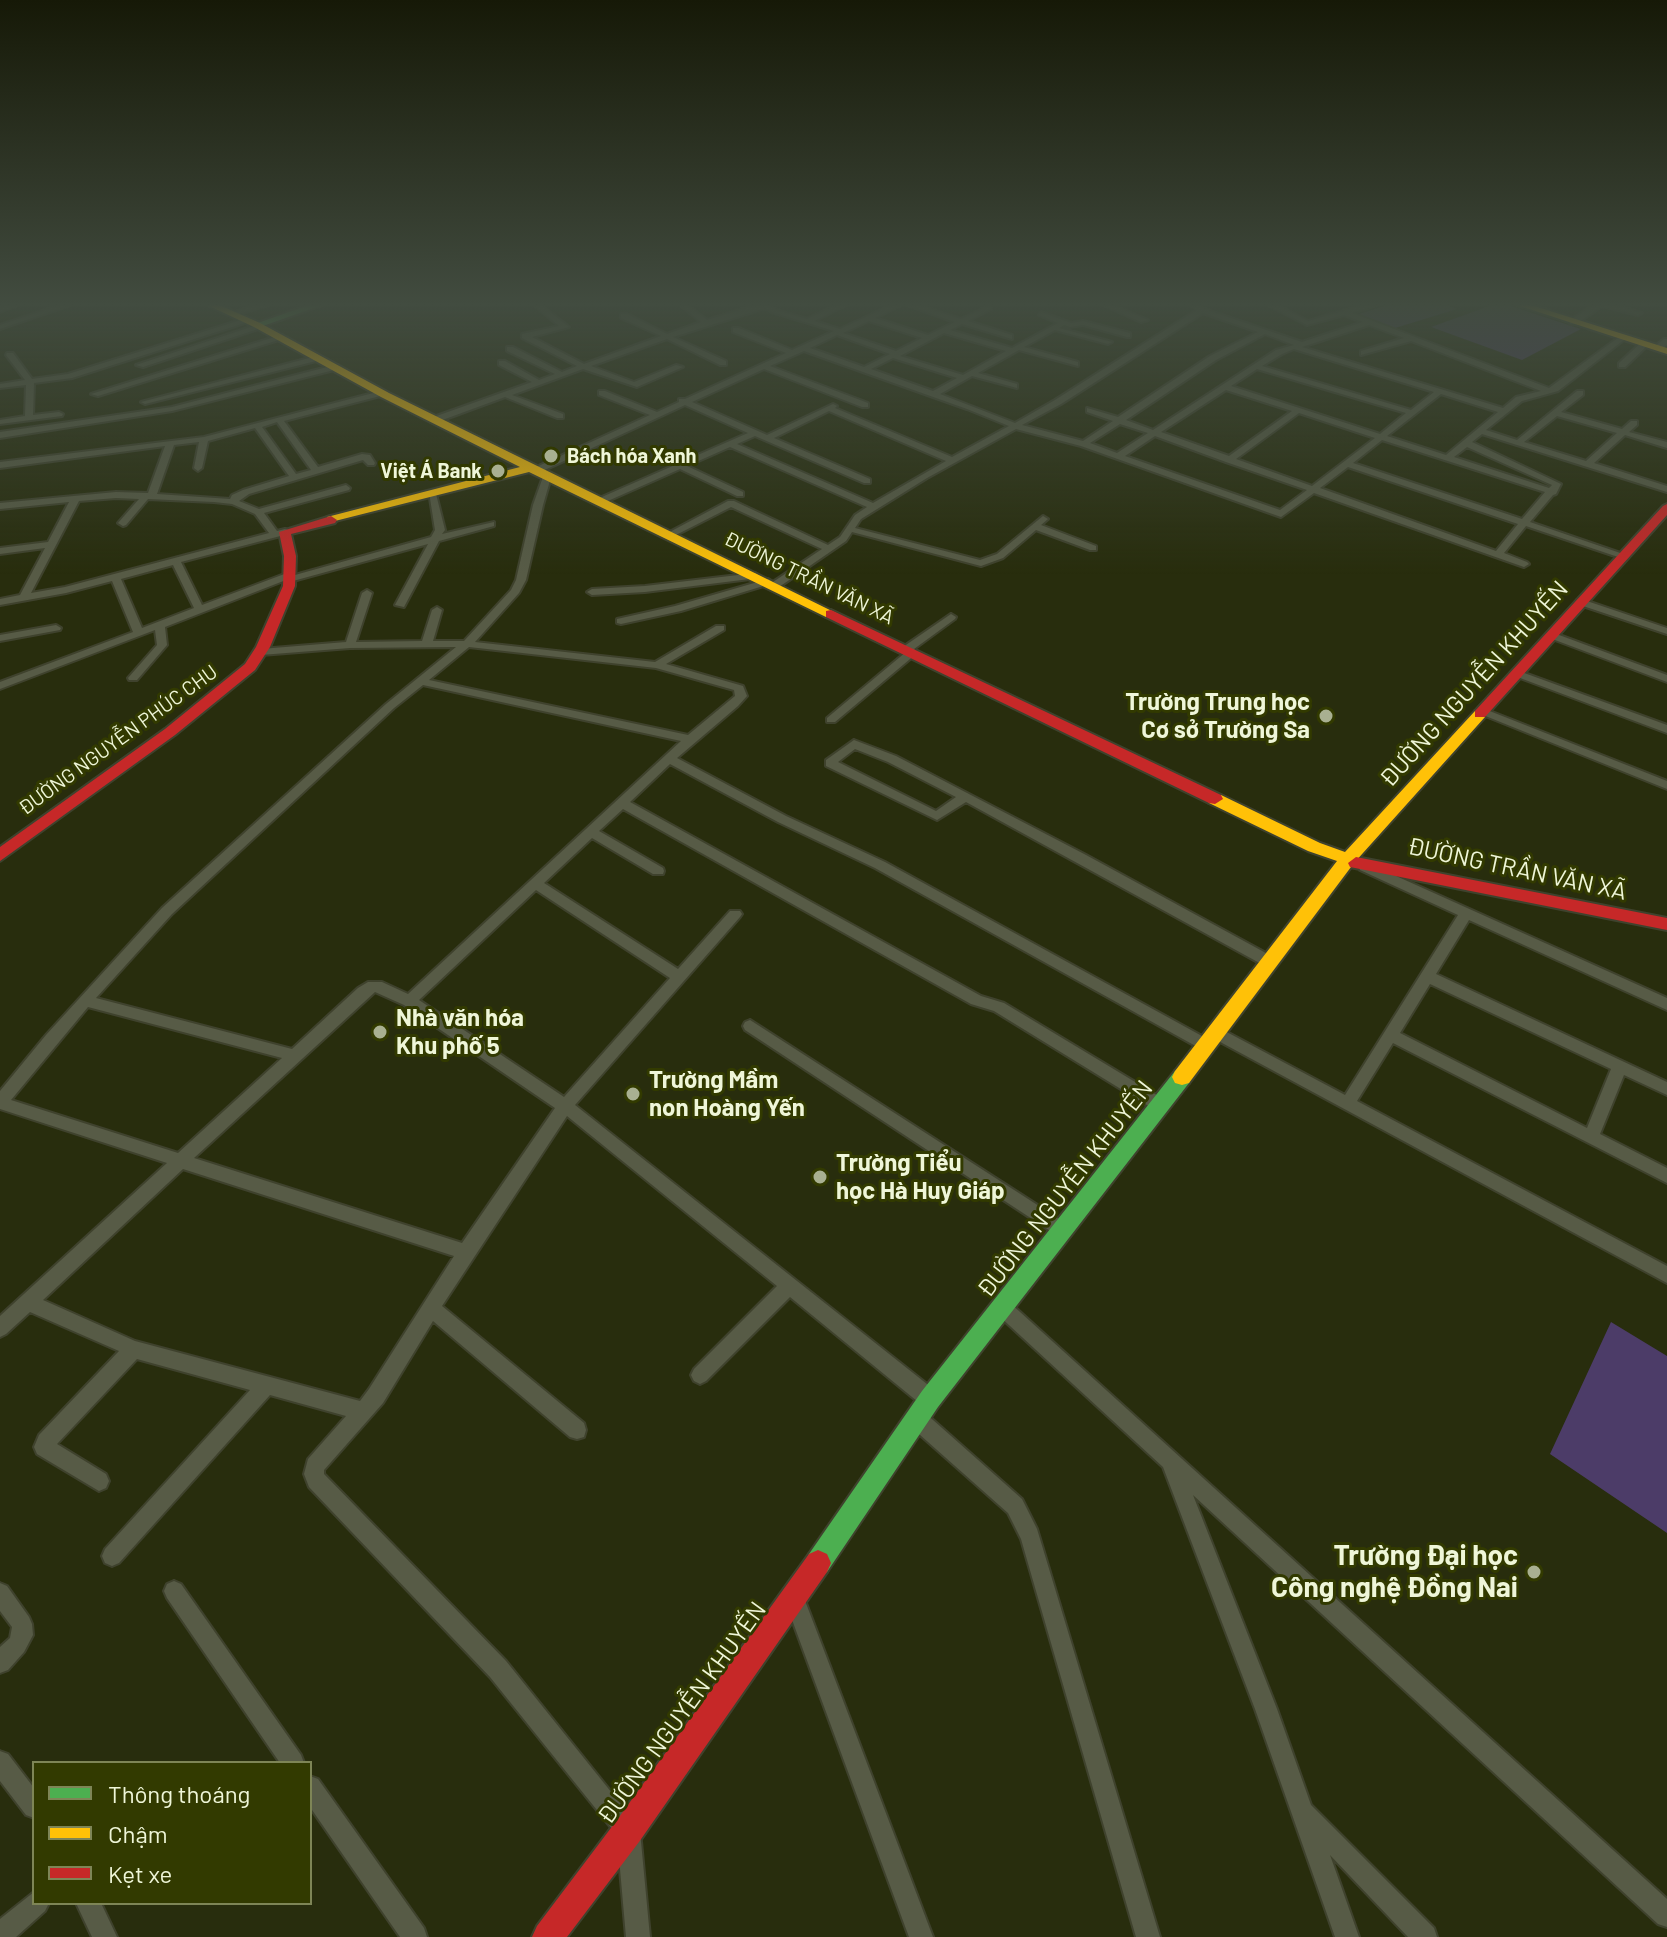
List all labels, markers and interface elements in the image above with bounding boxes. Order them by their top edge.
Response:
place label: Bách hóa Xanh [567,444,697,468]
marker: Bách hóa Xanh [542,447,560,465]
place label: Việt Á Bank [380,459,482,483]
marker: Việt Á Bank [489,462,507,480]
street label: ĐƯỜNG TRẦN VĂN XÃ [720,526,898,630]
street label: ĐƯỜNG NGUYỄN KHUYẾN [1374,575,1574,793]
street label: ĐƯỜNG NGUYỄN PHÚC CHU [14,660,222,820]
place label: Trường Trung học Cơ sở Trường Sa [1125,688,1310,744]
marker: Trường Trung học Cơ sở Trường Sa [1317,707,1335,725]
street label: ĐƯỜNG TRẦN VĂN XÃ [1405,832,1629,906]
place label: Nhà văn hóa Khu phố 5 [396,1004,524,1060]
marker: Nhà văn hóa Khu phố 5 [371,1023,389,1041]
place label: Trường Mầm non Hoàng Yến [649,1066,805,1122]
street label: ĐƯỜNG NGUYỄN KHUYẾN [971,1075,1159,1303]
marker: Trường Mầm non Hoàng Yến [624,1085,642,1103]
place label: Trường Tiểu học Hà Huy Giáp [836,1149,1005,1205]
marker: Trường Tiểu học Hà Huy Giáp [811,1168,829,1186]
place label: Trường Đại học Công nghệ Đồng Nai [1271,1539,1518,1605]
marker: Trường Đại học Công nghệ Đồng Nai [1525,1563,1543,1581]
street label: ĐƯỜNG NGUYỄN KHUYẾN [592,1596,772,1830]
legend [32,1761,312,1905]
text: Thông thoáng [108,1779,250,1808]
text: Chậm [108,1819,168,1848]
text: Kẹt xe [108,1859,172,1888]

